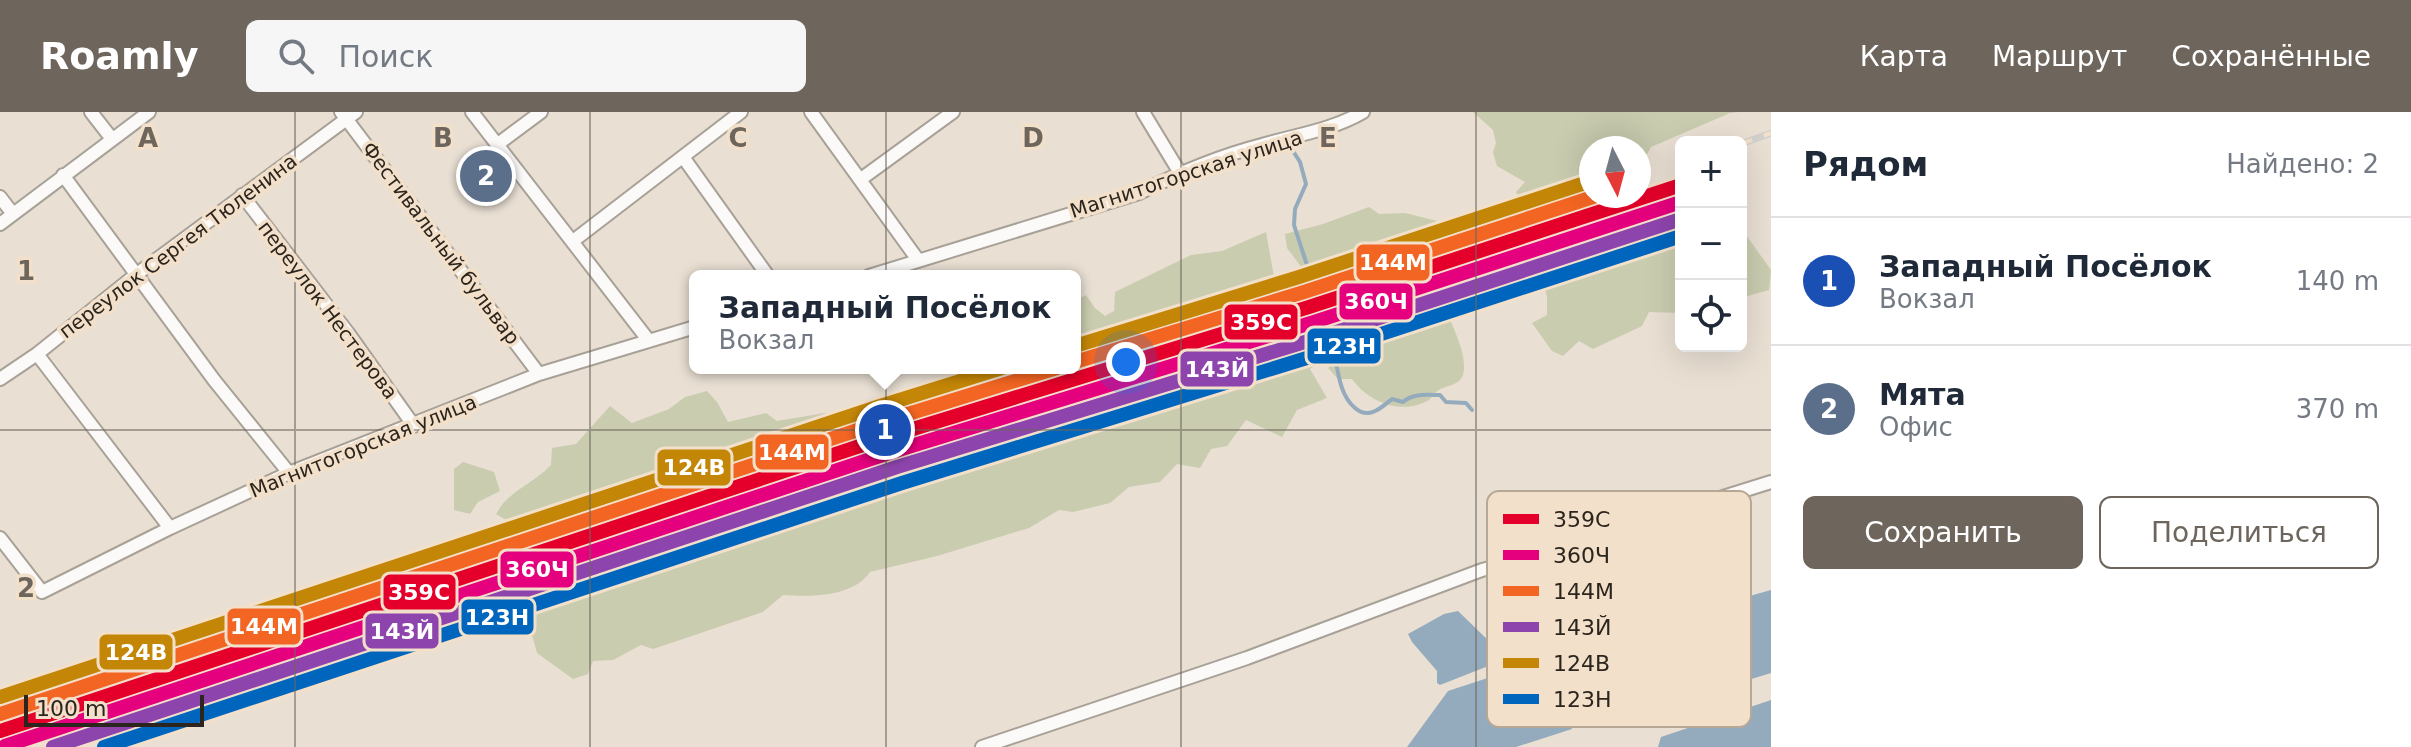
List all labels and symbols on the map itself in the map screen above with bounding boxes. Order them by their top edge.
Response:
text: A [138,123,158,153]
text: B [433,123,453,153]
text: C [728,123,748,153]
text: D [1022,123,1044,153]
text: E [1319,123,1337,153]
street label: Магнитогорская улица [1067,125,1305,223]
north arrow [1579,136,1651,208]
street label: Фестивальный бульвар [357,137,525,349]
pin: 2 [460,146,512,206]
street label: переулок Сергея Тюленина [54,149,302,343]
street label: переулок Нестерова [253,216,403,404]
line badge: 144М [1355,243,1431,282]
text: 144М [1359,250,1427,275]
text: 1 [17,256,35,286]
line badge: 360Ч [1338,282,1414,321]
text: 360Ч [1344,289,1408,314]
line badge: 359С [1223,303,1299,341]
text: 359С [1230,310,1292,335]
line badge: 123Н [1306,327,1382,365]
text: 123Н [1312,334,1376,359]
your location [1106,342,1146,382]
line badge: 143Й [1179,350,1255,388]
text: 143Й [1185,357,1249,382]
street label: Магнитогорская улица [246,389,480,503]
pin: 1 [859,400,911,460]
line badge: 144М [754,433,830,471]
text: 144М [758,440,826,465]
line badge: 124В [656,448,732,487]
text: 124В [663,455,725,480]
legend [1487,491,1751,727]
text: 359С [1553,507,1610,532]
text: 360Ч [1553,543,1610,568]
line badge: 360Ч [499,550,575,589]
text: 360Ч [505,557,569,582]
text: 2 [17,573,35,603]
line badge: 359С [382,573,457,611]
text: 144М [1553,579,1614,604]
text: 359С [388,580,450,605]
line badge: 123Н [460,598,535,636]
text: 123Н [465,605,529,630]
line badge: 144М [226,607,302,646]
line badge: 143Й [364,612,440,650]
text: 144М [230,614,298,639]
text: 143Й [1553,615,1611,640]
text: 143Й [370,619,434,644]
line badge: 124В [98,633,174,671]
text: 124В [105,640,167,665]
text: 124В [1553,651,1610,676]
text: 123Н [1553,687,1612,712]
scale bar [24,691,204,727]

